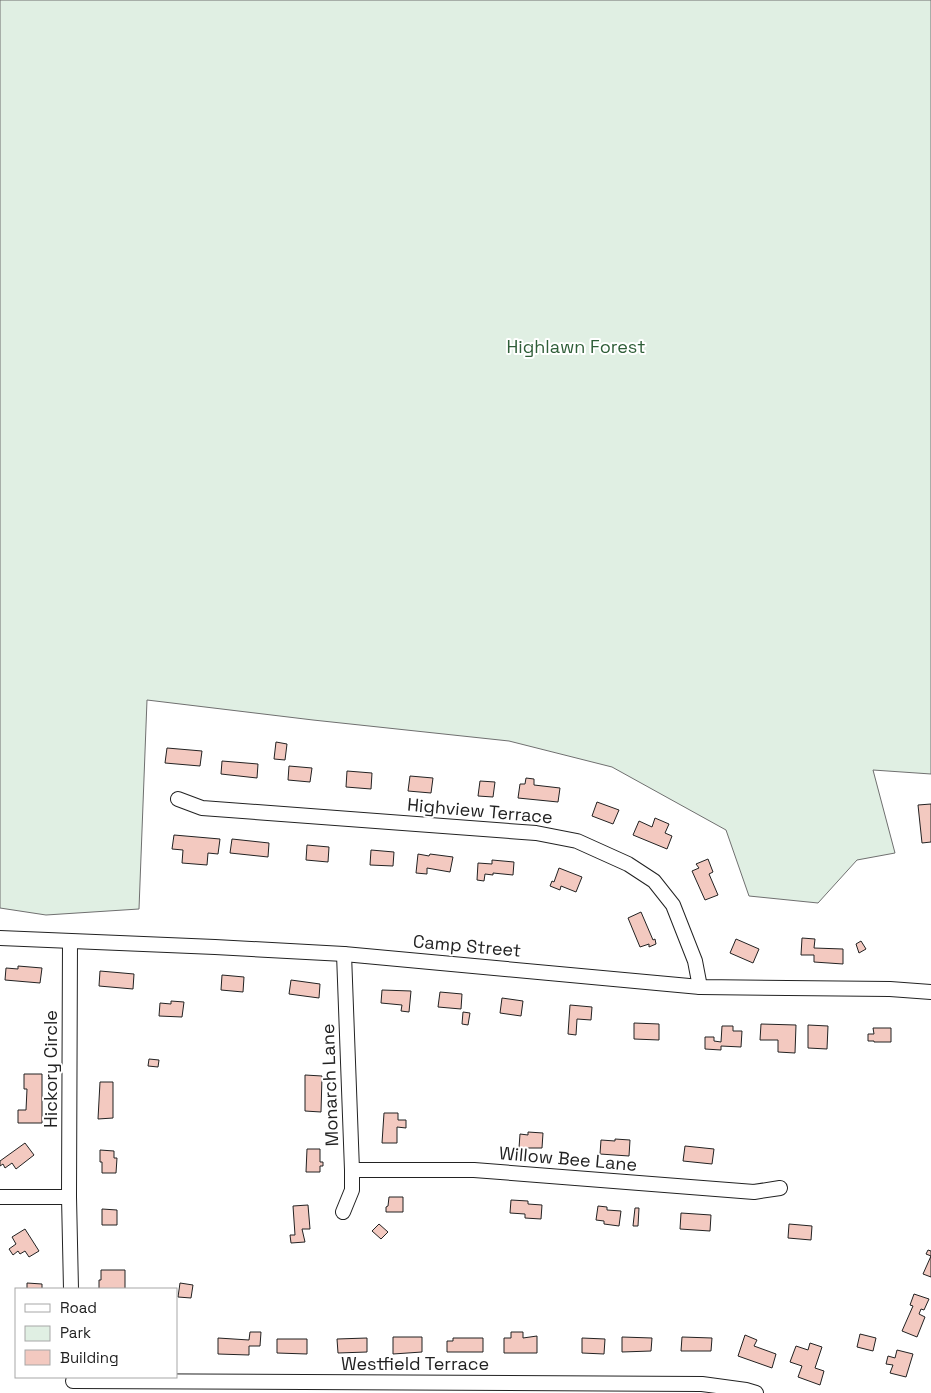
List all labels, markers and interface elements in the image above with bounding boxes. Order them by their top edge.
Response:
park label: Highlawn Forest [507,335,645,358]
street label: Highview Terrace [406,793,554,828]
street label: Camp Street [412,929,522,962]
street label: Hickory Circle [39,1010,62,1128]
street label: Monarch Lane [316,1023,343,1147]
street label: Willow Bee Lane [498,1141,638,1176]
legend [15,1288,178,1378]
text: Road [60,1298,97,1317]
text: Park [60,1323,91,1342]
text: Building [60,1348,119,1367]
street label: Westfield Terrace [341,1352,489,1375]

